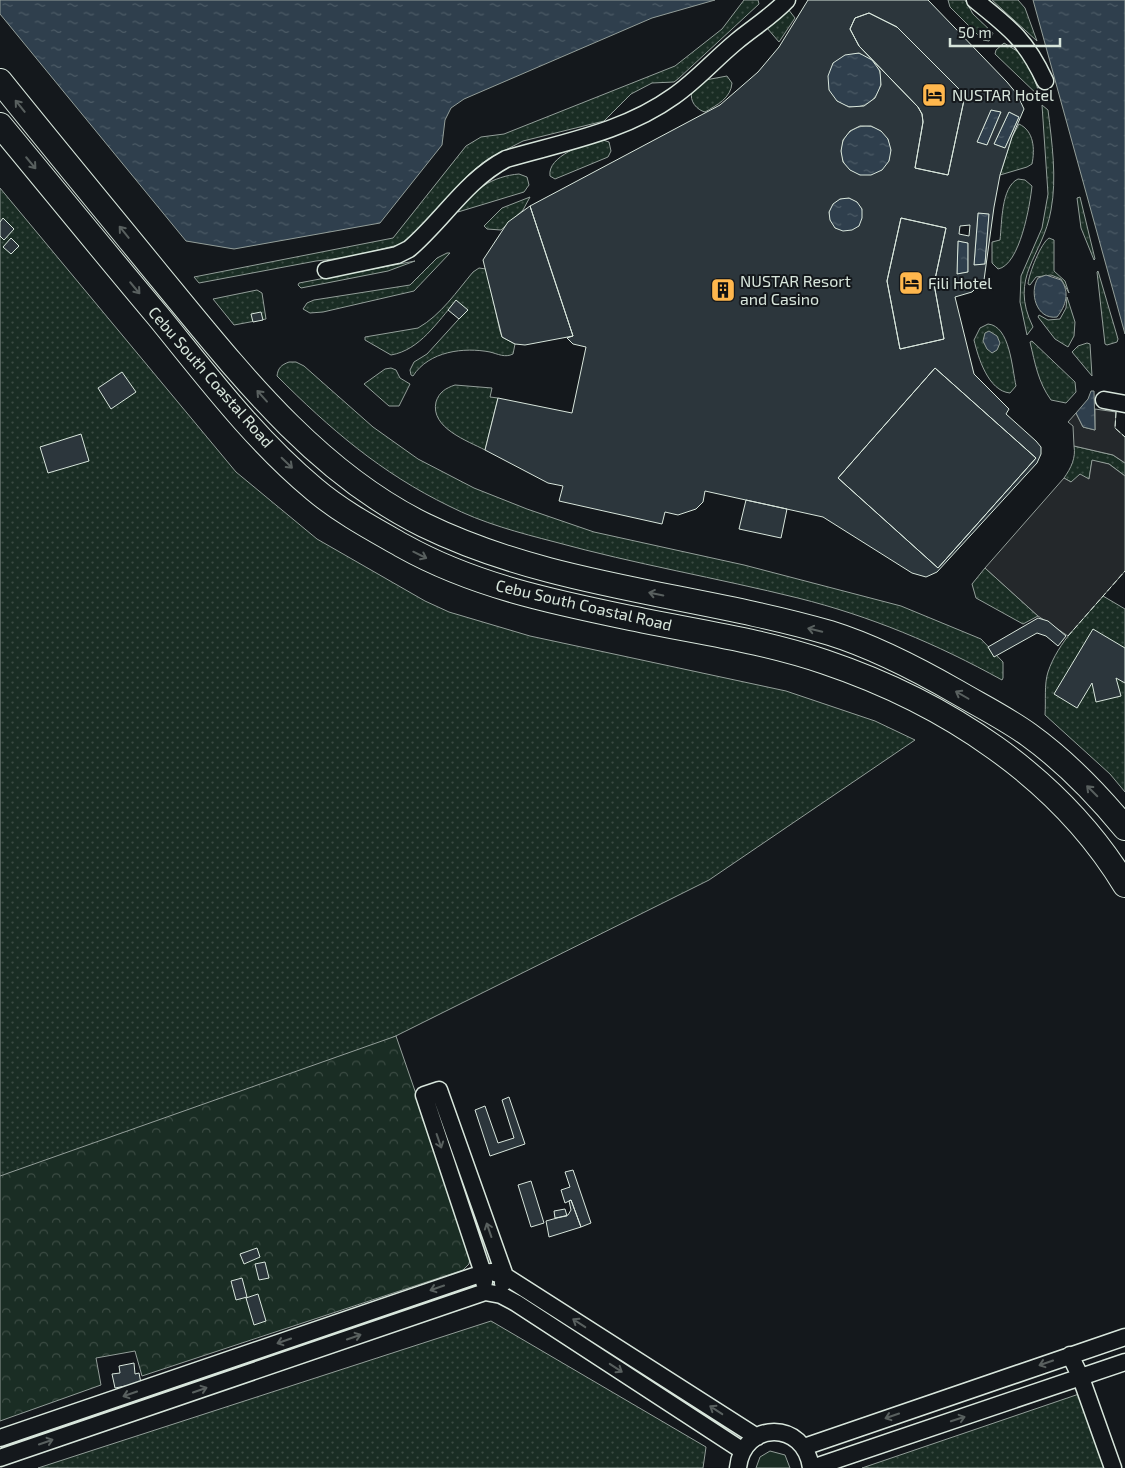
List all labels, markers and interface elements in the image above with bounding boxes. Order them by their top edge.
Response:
scale bar [950,15,1060,47]
text: 50 m [958,23,992,41]
hotel icon: NUSTAR Hotel [921,82,947,108]
place label: NUSTAR Hotel [952,85,1054,104]
one-way arrow [15,100,26,113]
one-way arrow [25,156,36,169]
one-way arrow [118,226,129,239]
hotel icon: Fili Hotel [898,270,924,296]
place label: NUSTAR Resort and Casino [740,271,851,308]
place label: Fili Hotel [928,273,992,292]
building icon: NUSTAR Resort and Casino [710,277,736,303]
one-way arrow [129,281,140,294]
street label: Cebu South Coastal Road [145,302,278,451]
one-way arrow [256,390,268,403]
one-way arrow [281,457,293,470]
one-way arrow [412,551,427,560]
street label: Cebu South Coastal Road [494,575,674,634]
one-way arrow [649,589,665,598]
one-way arrow [807,624,823,634]
one-way arrow [956,690,970,700]
one-way arrow [1086,785,1099,797]
one-way arrow [435,1133,445,1149]
one-way arrow [484,1222,493,1238]
one-way arrow [430,1284,446,1294]
one-way arrow [572,1317,586,1327]
one-way arrow [345,1332,361,1341]
one-way arrow [276,1337,292,1346]
one-way arrow [1038,1359,1054,1368]
one-way arrow [608,1363,622,1373]
one-way arrow [192,1384,208,1394]
one-way arrow [122,1389,138,1399]
one-way arrow [709,1405,723,1415]
one-way arrow [885,1412,900,1421]
one-way arrow [950,1414,966,1424]
one-way arrow [38,1437,53,1446]

